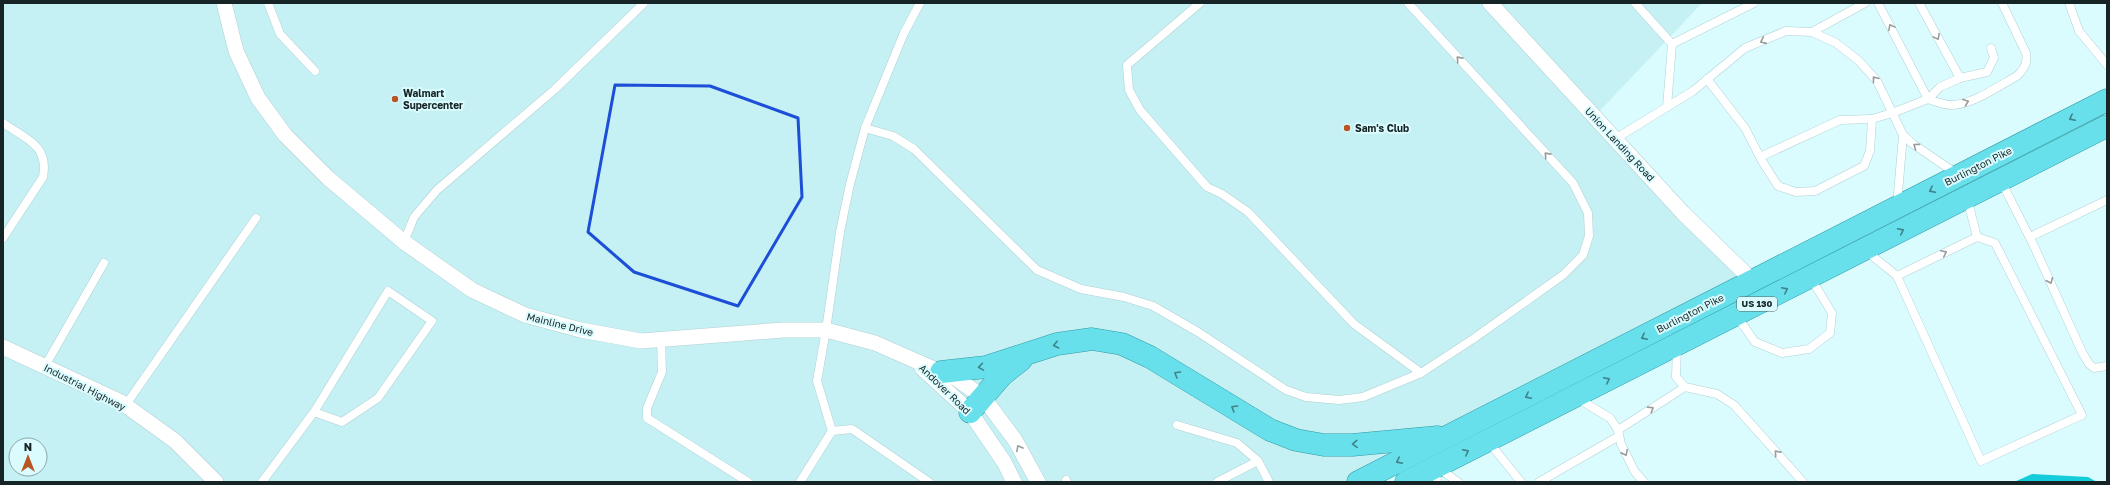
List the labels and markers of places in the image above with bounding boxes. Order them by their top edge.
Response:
place label: Walmart Supercenter [403,87,463,111]
marker: Walmart Supercenter [390,94,400,104]
place label: Sam's Club [1355,122,1409,134]
marker: Sam's Club [1342,123,1352,133]

